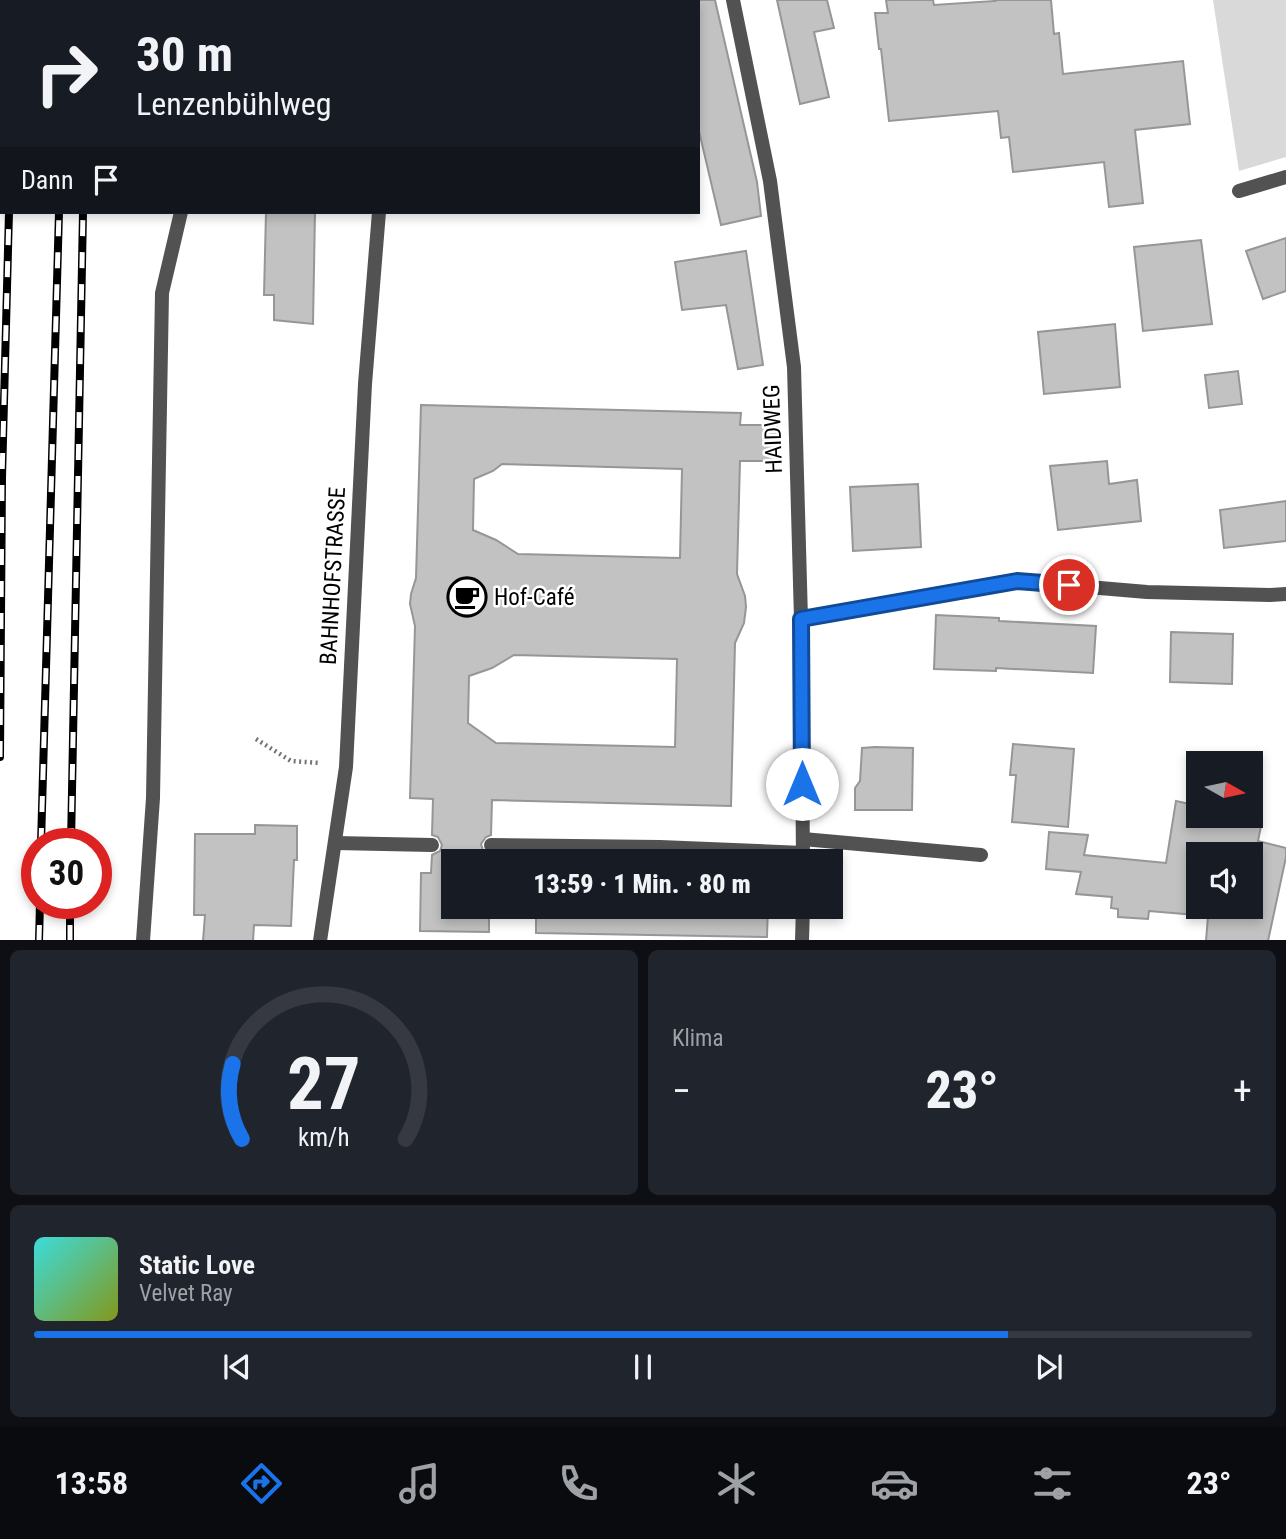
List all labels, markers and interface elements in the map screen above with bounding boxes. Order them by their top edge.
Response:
text: 30 m [136,26,233,83]
icon: right [21,28,112,119]
text: Lenzenbühlweg [136,85,332,123]
icon: arrive [87,161,125,199]
text: Dann [21,165,73,195]
street label: HAIDWEG [758,384,788,474]
street label: BAHNHOFSTRASSE [315,486,351,666]
pin [1039,555,1099,615]
icon: arrive [1050,566,1088,604]
cafe icon: Hof-Café [446,576,488,618]
place label: Hof-Café [494,584,575,611]
position arrow [765,747,839,821]
north arrow [1186,751,1264,828]
map controls [1186,751,1263,919]
speed limit sign: 30 [21,828,112,919]
button: sound [1186,842,1263,919]
text: 13:59 · 1 Min. · 80 m [533,869,751,899]
text: Klima [672,1025,723,1052]
text: 27 [287,1041,361,1127]
text: 23° [925,1060,999,1121]
text: − [672,1069,691,1113]
text: + [1233,1069,1252,1113]
text: km/h [298,1122,350,1151]
text: Static Love [139,1250,255,1280]
text: Velvet Ray [139,1280,233,1307]
icon: previous [218,1348,256,1386]
icon: pause [624,1348,662,1386]
icon: next [1030,1348,1068,1386]
icon: directions [237,1459,286,1508]
icon: music [395,1459,444,1508]
icon: phone [554,1459,603,1508]
icon: climate [712,1459,761,1508]
icon: car [870,1459,919,1508]
icon: filters [1028,1459,1077,1508]
text: 13:58 [55,1464,128,1502]
text: 23° [1187,1464,1231,1502]

